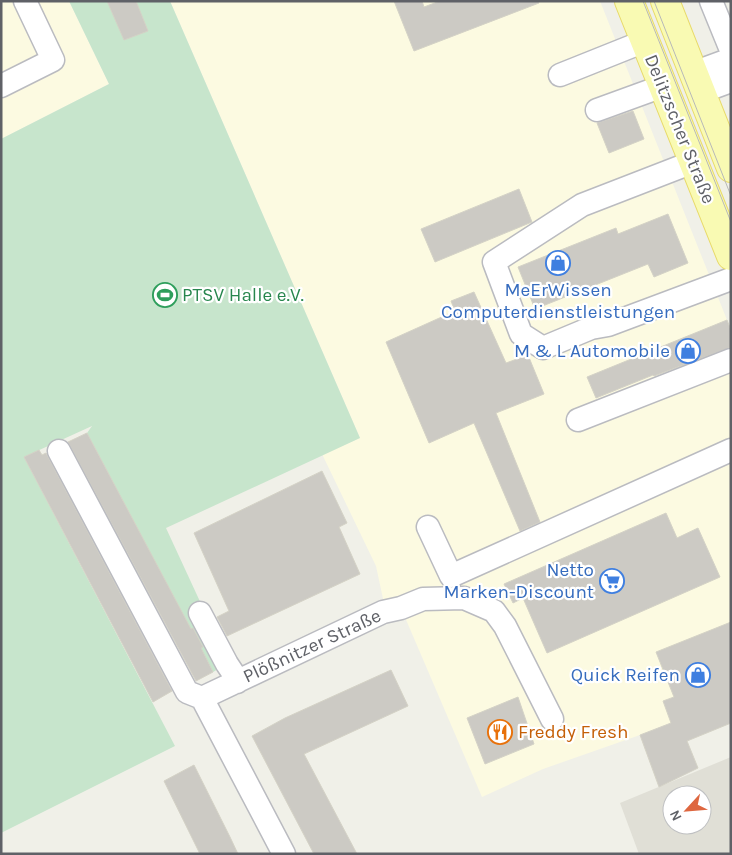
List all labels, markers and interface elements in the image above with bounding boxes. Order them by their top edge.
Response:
street label: Delitzscher Straße [640,51,720,207]
shop icon: MeErWissen Computerdienstleistungen [545,250,571,276]
place label: MeErWissen Computerdienstleistungen [441,279,675,323]
sports icon: PTSV Halle e.V. [152,282,178,308]
place label: PTSV Halle e.V. [182,284,304,306]
shop icon: M & L Automobile [675,338,701,364]
place label: M & L Automobile [514,340,670,362]
place label: Netto Marken-Discount [444,559,594,603]
supermarket icon: Netto Marken-Discount [599,568,625,594]
street label: Plößnitzer Straße [240,604,384,688]
shop icon: Quick Reifen [685,662,711,688]
place label: Quick Reifen [571,664,680,686]
restaurant icon: Freddy Fresh [487,719,513,745]
place label: Freddy Fresh [518,721,629,743]
north arrow [662,785,712,835]
text: N [666,807,686,824]

